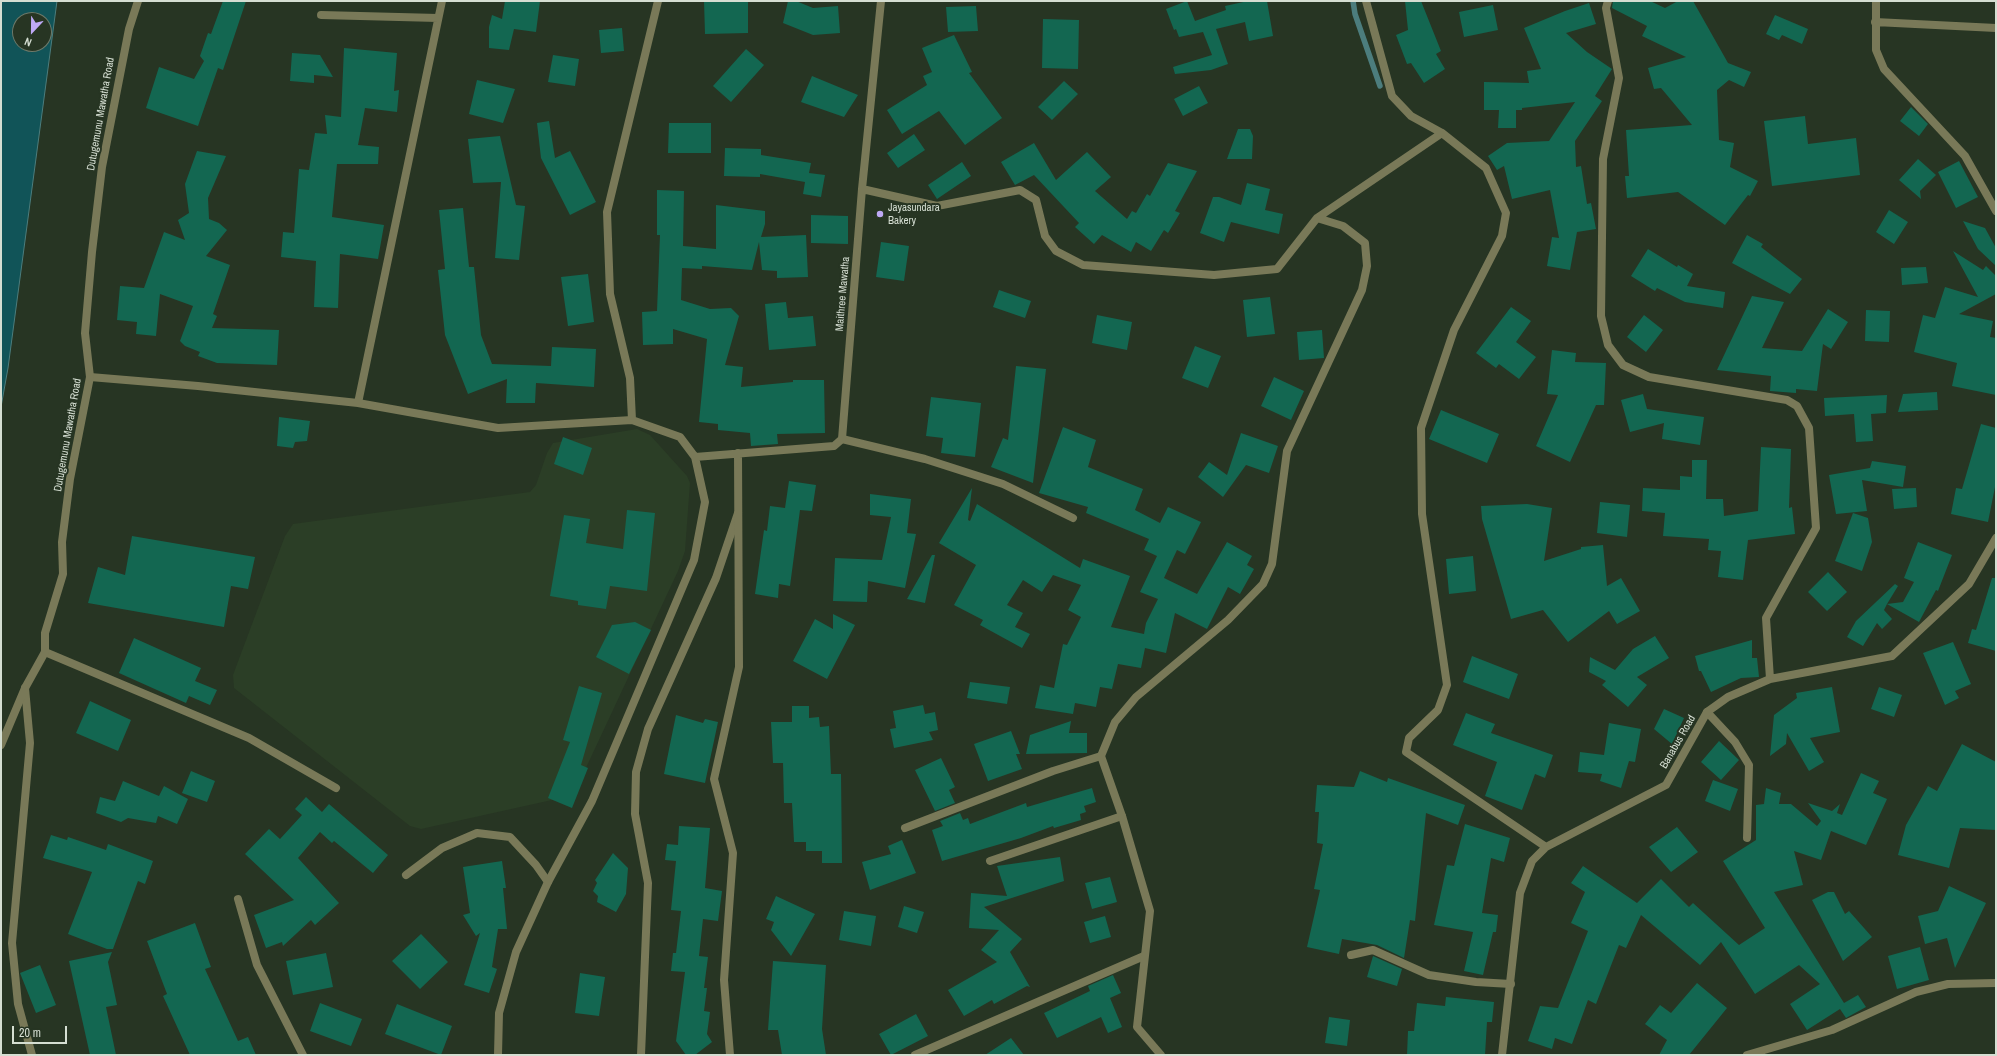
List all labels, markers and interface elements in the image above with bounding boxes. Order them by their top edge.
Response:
north arrow [12,12,52,52]
text: N [22,34,34,50]
street label: Dutugemunu Mawatha Road [85,56,117,172]
place label: Jayasundara Bakery [888,201,940,227]
marker: Jayasundara Bakery [875,209,885,219]
street label: Maithree Mawatha [833,256,853,332]
street label: Dutugemunu Mawatha Road [52,377,84,493]
street label: Banabus Road [1657,713,1699,771]
scale bar [14,1018,69,1044]
text: 20 m [19,1025,41,1041]

